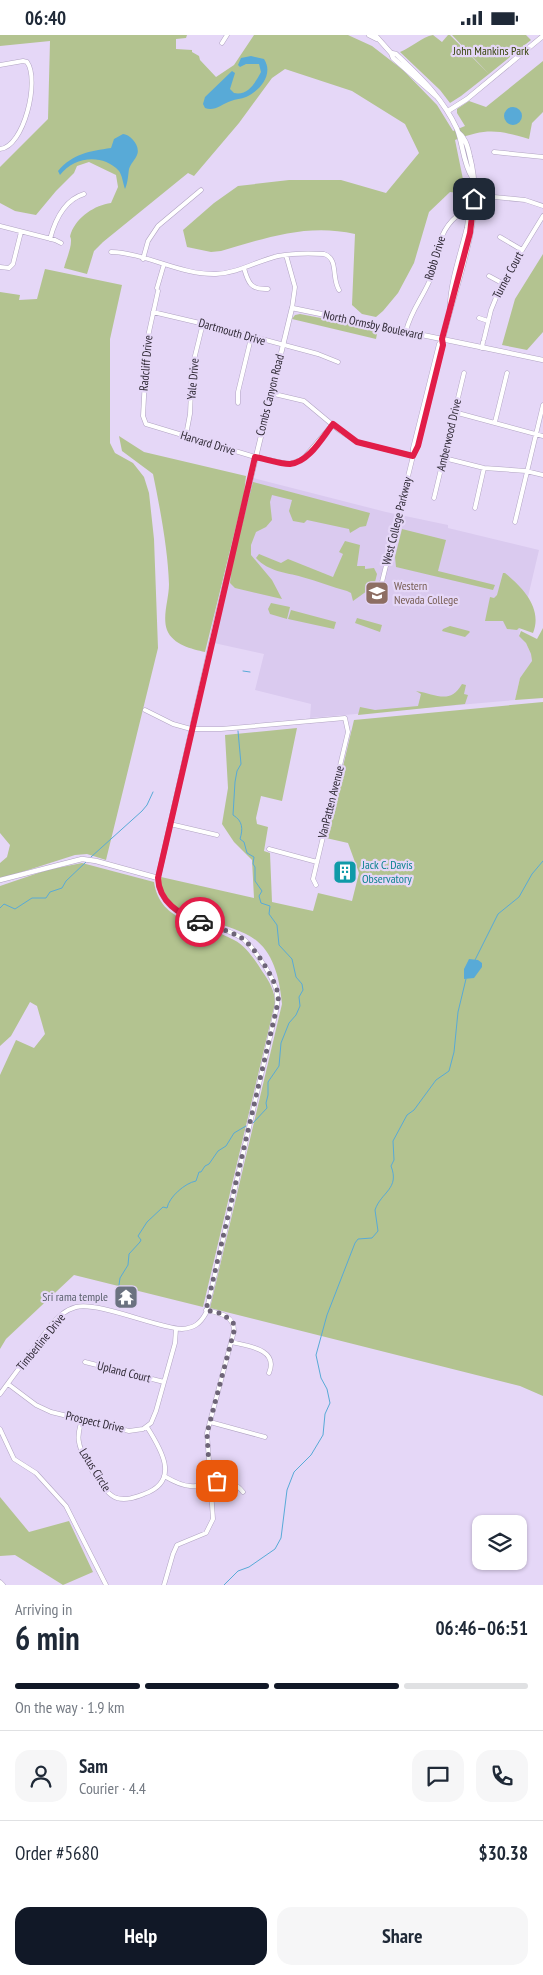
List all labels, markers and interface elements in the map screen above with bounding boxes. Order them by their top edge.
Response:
text: 06:40 [25,6,66,30]
park label: John Mankins Park [452,43,529,58]
pin [453,178,495,220]
icon: home [460,185,488,213]
street label: Robb Drive [421,234,448,282]
street label: Turner Court [489,248,527,301]
street label: North Ormsby Boulevard [322,307,424,342]
street label: Dartmouth Drive [197,315,267,348]
street label: Radcliff Drive [136,334,155,391]
street label: Combs Canyon Road [252,353,287,437]
street label: Yale Drive [183,358,202,400]
street label: Amberwood Drive [433,397,464,473]
street label: Harvard Drive [179,427,238,458]
street label: West College Parkway [378,475,415,566]
place label: Western Nevada College [394,578,458,607]
school or university icon: Western Nevada College [364,580,390,606]
street label: VanPatten Avenue [314,764,347,841]
place label: Jack C. Davis Observatory [361,857,413,886]
building icon: Jack C. Davis Observatory [332,859,358,885]
courier [175,897,225,947]
icon: car [186,908,214,936]
temple icon: Sri rama temple [113,1284,139,1310]
place label: Sri rama temple [42,1289,108,1304]
street label: Timberline Drive [13,1310,68,1373]
street label: Upland Court [96,1358,153,1386]
street label: Prospect Drive [64,1407,126,1436]
street label: Lotus Circle [76,1445,115,1494]
pin [196,1460,238,1502]
icon: bag [203,1467,231,1495]
map controls [472,1515,527,1570]
button: layers [472,1515,527,1570]
text: Arriving in [15,1599,72,1619]
text: 06:46–06:51 [435,1616,528,1640]
text: 6 min [15,1617,80,1659]
text: On the way · 1.9 km [15,1697,125,1717]
button: person [15,1750,67,1802]
button: chat [412,1750,464,1802]
button: phone [476,1750,528,1802]
text: Sam [79,1754,108,1778]
text: Courier · 4.4 [79,1778,146,1798]
text: Order #5680 [15,1841,99,1865]
text: $30.38 [479,1841,528,1865]
button: Help [15,1907,267,1965]
button: Share [277,1907,528,1965]

